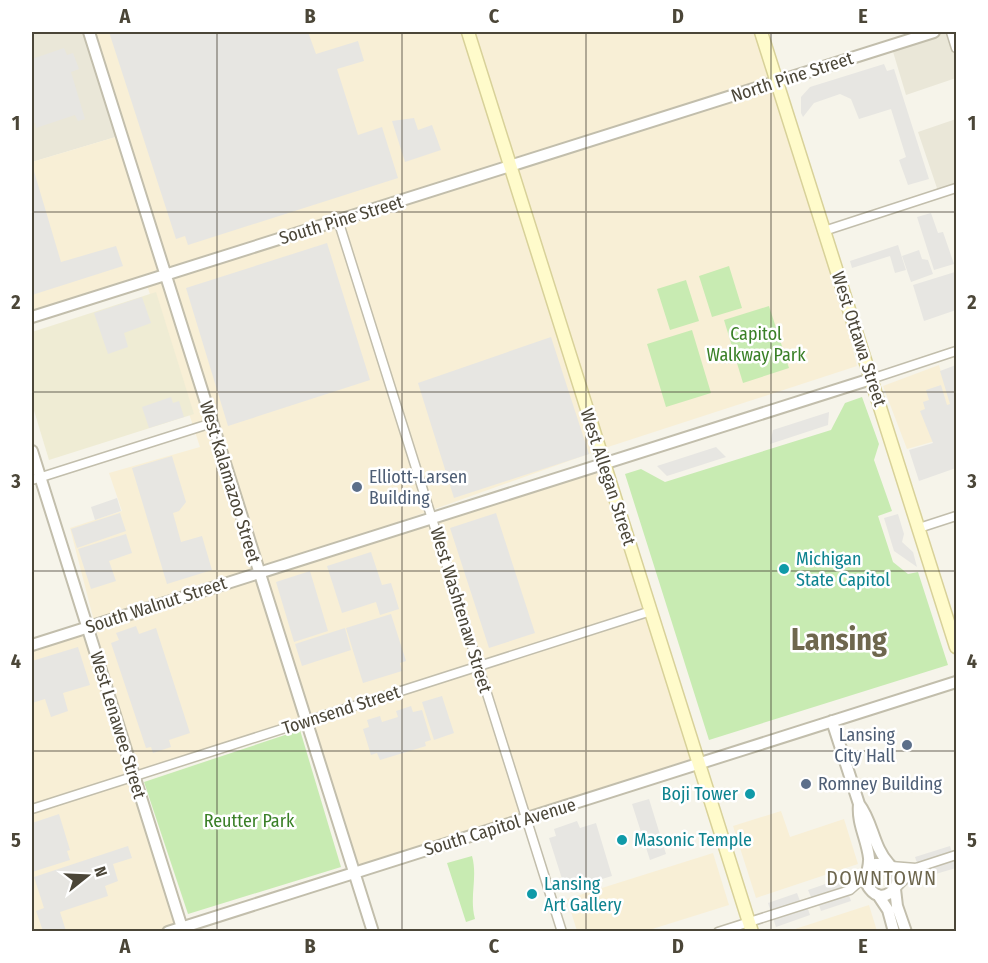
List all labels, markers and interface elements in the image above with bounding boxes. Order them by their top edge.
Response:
text: A [119,4,132,28]
text: B [304,4,316,28]
text: C [489,4,500,28]
text: D [672,4,684,28]
text: E [858,4,868,28]
street label: North Pine Street [728,47,856,107]
text: 1 [12,111,20,135]
text: 1 [968,111,976,135]
street label: South Pine Street [276,191,406,249]
street label: West Ottawa Street [827,269,891,409]
text: 2 [10,290,21,314]
text: 2 [966,290,977,314]
park label: Capitol Walkway Park [706,323,806,366]
street label: West Kalamazoo Street [195,398,265,566]
street label: West Allegan Street [575,406,641,548]
place label: Elliott-Larsen Building [369,466,467,509]
text: 3 [10,469,21,493]
text: 3 [966,469,977,493]
marker: Elliott-Larsen Building [350,480,364,494]
street label: West Washtenaw Street [425,525,497,695]
place label: Michigan State Capitol [796,548,890,591]
marker: Michigan State Capitol [777,562,791,576]
street label: South Walnut Street [83,572,229,638]
district label: Lansing [791,622,887,658]
text: 4 [11,649,21,673]
street label: West Lenawee Street [85,649,151,801]
text: 4 [967,649,977,673]
street label: Townsend Street [279,681,403,739]
place label: Lansing City Hall [834,724,896,767]
marker: Lansing City Hall [900,738,914,752]
place label: Romney Building [818,773,943,795]
marker: Romney Building [799,777,813,791]
place label: Boji Tower [662,783,739,805]
marker: Boji Tower [743,787,757,801]
street label: South Capitol Avenue [421,793,579,861]
park label: Reutter Park [204,810,295,832]
text: 5 [11,828,21,852]
text: 5 [967,828,977,852]
place label: Masonic Temple [634,829,752,851]
marker: Masonic Temple [615,833,629,847]
north arrow [57,846,117,906]
text: N [90,864,111,879]
district label: DOWNTOWN [826,866,938,890]
place label: Lansing Art Gallery [544,873,621,916]
marker: Lansing Art Gallery [525,887,539,901]
text: A [119,934,132,958]
text: B [304,934,316,958]
text: C [489,934,500,958]
text: D [672,934,684,958]
text: E [858,934,868,958]

